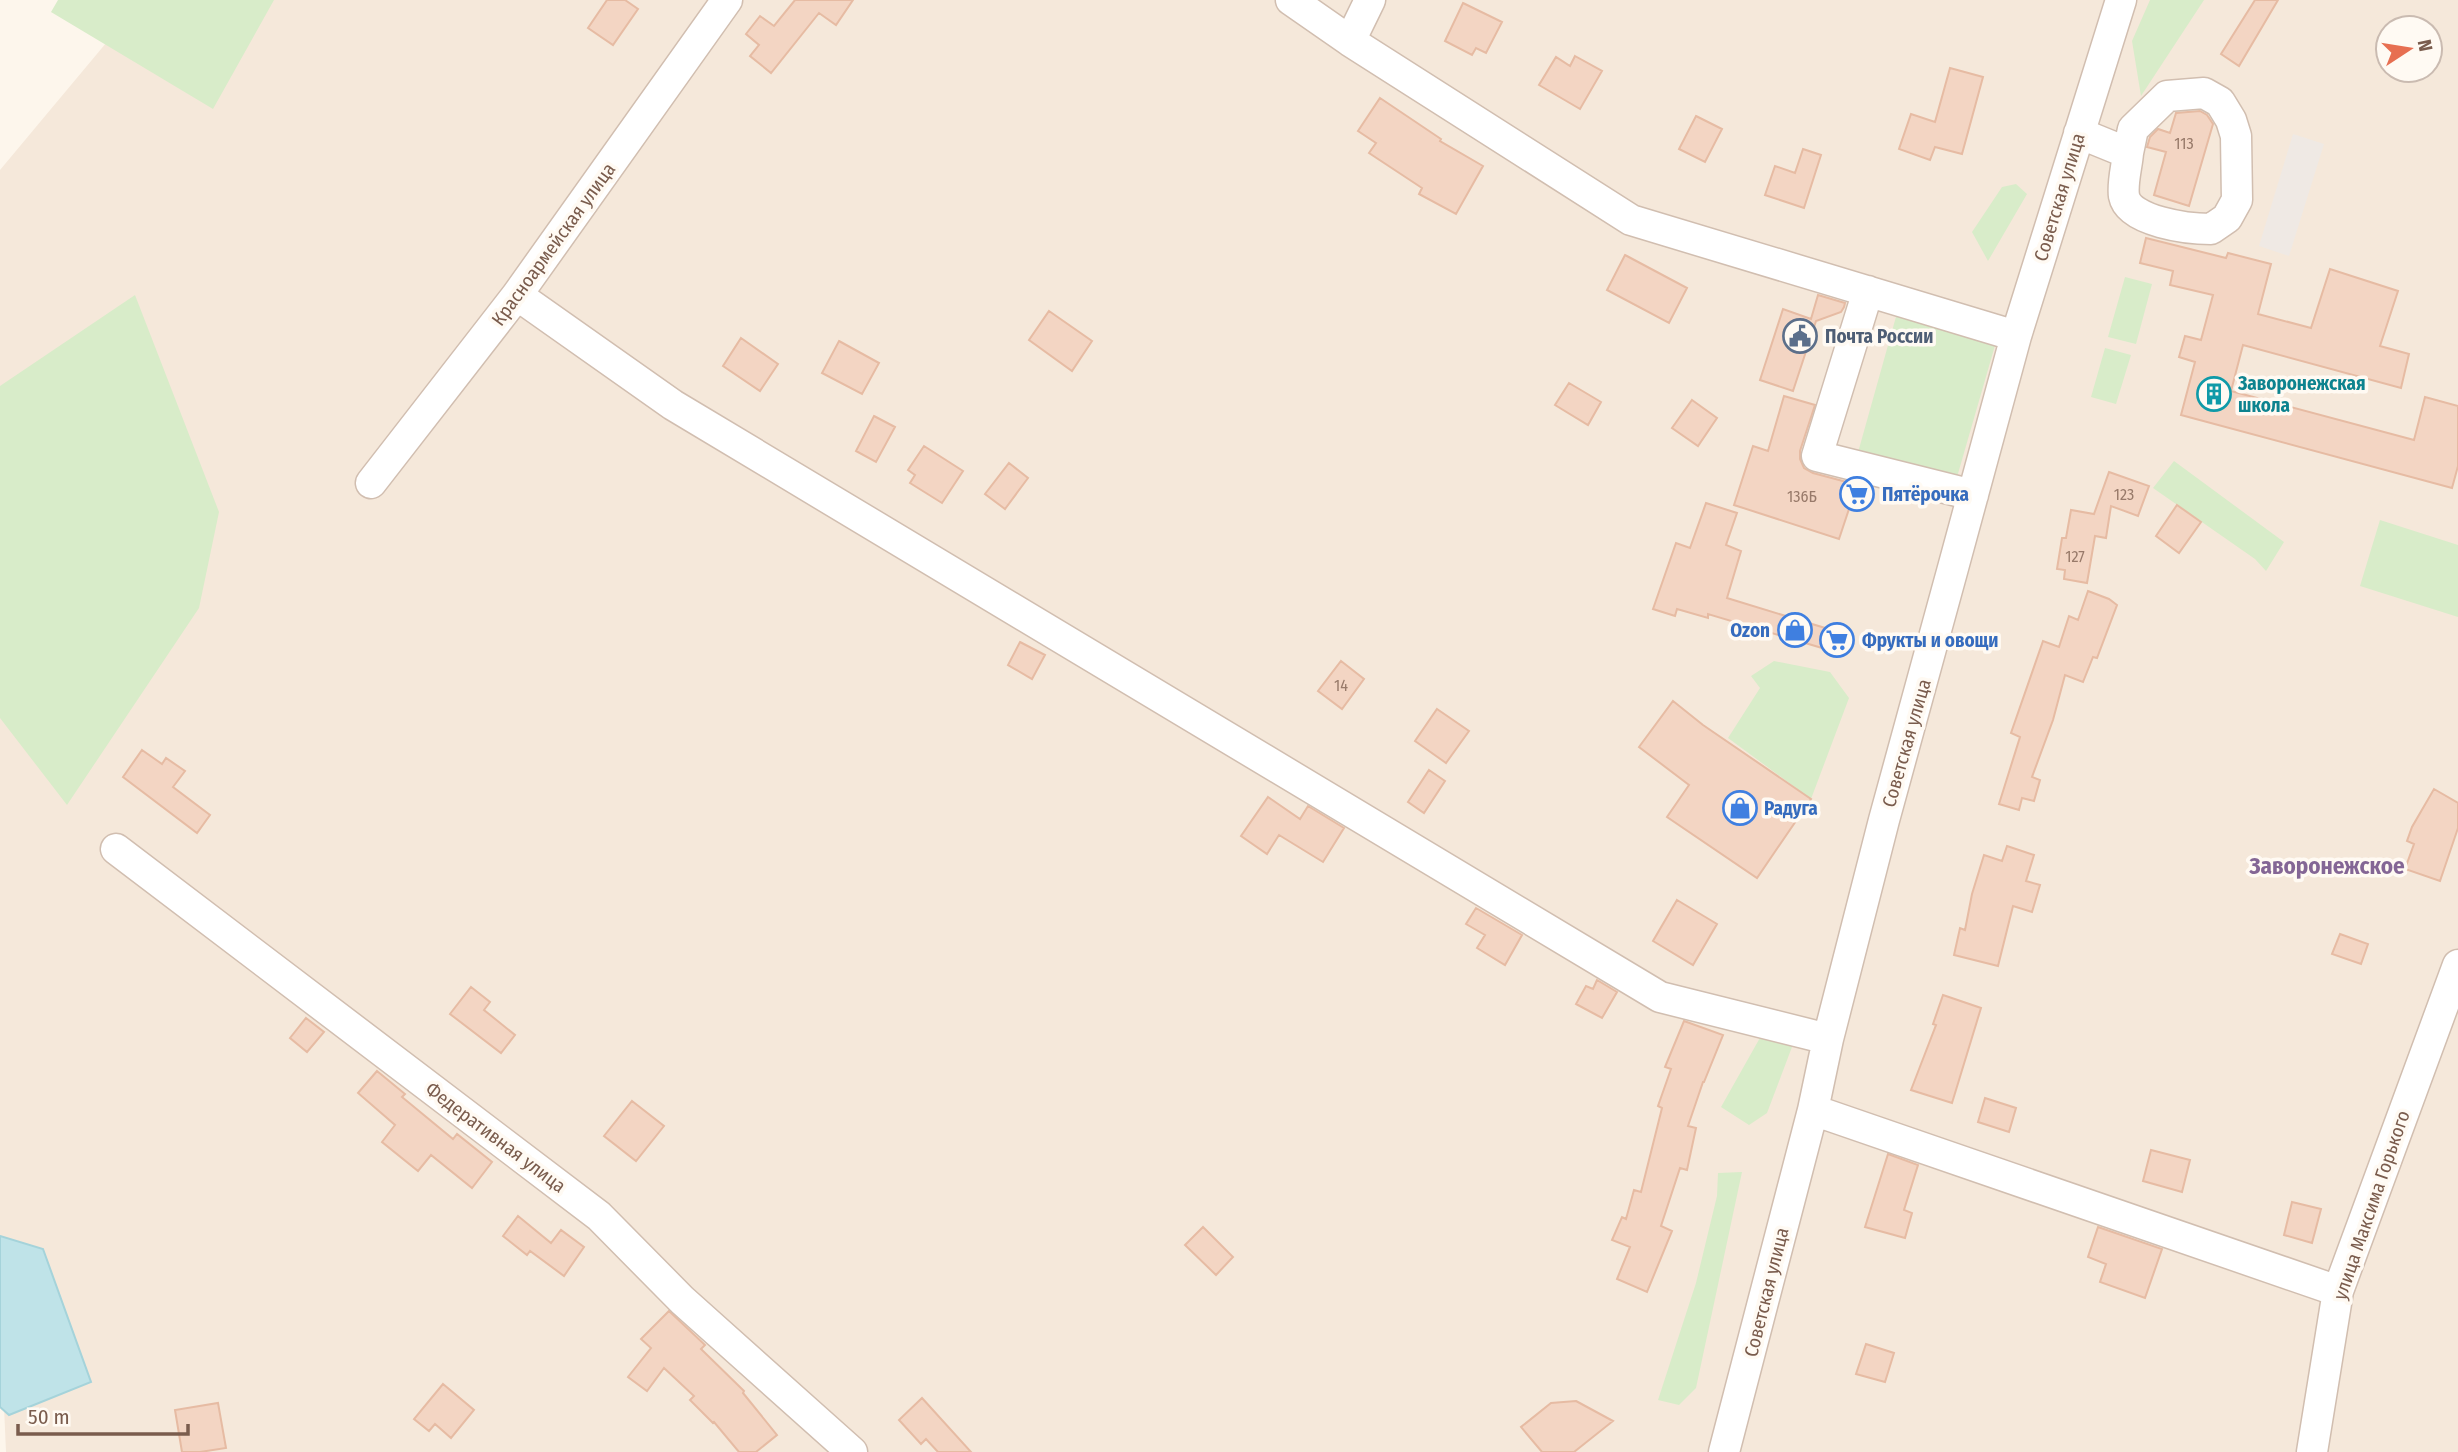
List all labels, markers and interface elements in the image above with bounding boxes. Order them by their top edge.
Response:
north arrow [2374,14,2444,84]
text: N [2413,38,2438,54]
street label: Советская улица [2029,130,2090,264]
house number: 113 [2174,134,2194,153]
street label: Красноармейская улица [487,158,620,330]
public building icon: Почта России [1781,317,1819,355]
place label: Почта России [1825,325,1933,348]
place label: Заворонежская школа [2237,372,2366,417]
building icon: Заворонежская школа [2195,375,2233,413]
supermarket icon: Пятёрочка [1838,475,1876,513]
place label: Пятёрочка [1882,483,1969,506]
house number: 123 [2114,485,2134,504]
house number: 136Б [1787,487,1817,506]
house number: 127 [2065,547,2085,566]
shop icon: Ozon [1776,611,1814,649]
place label: Ozon [1730,619,1770,642]
supermarket icon: Фрукты и овощи [1818,621,1856,659]
place label: Фрукты и овощи [1862,629,1999,652]
house number: 14 [1334,676,1348,695]
street label: Советская улица [1877,676,1936,810]
shop icon: Радуга [1721,789,1759,827]
place label: Радуга [1764,797,1818,820]
district label: Заворонежское [2248,852,2405,880]
street label: Федеративная улица [421,1077,570,1198]
street label: улица Максима Горького [2328,1108,2415,1303]
street label: Советская улица [1739,1225,1794,1359]
scale bar [18,1392,187,1436]
text: 50 m [28,1404,70,1430]

